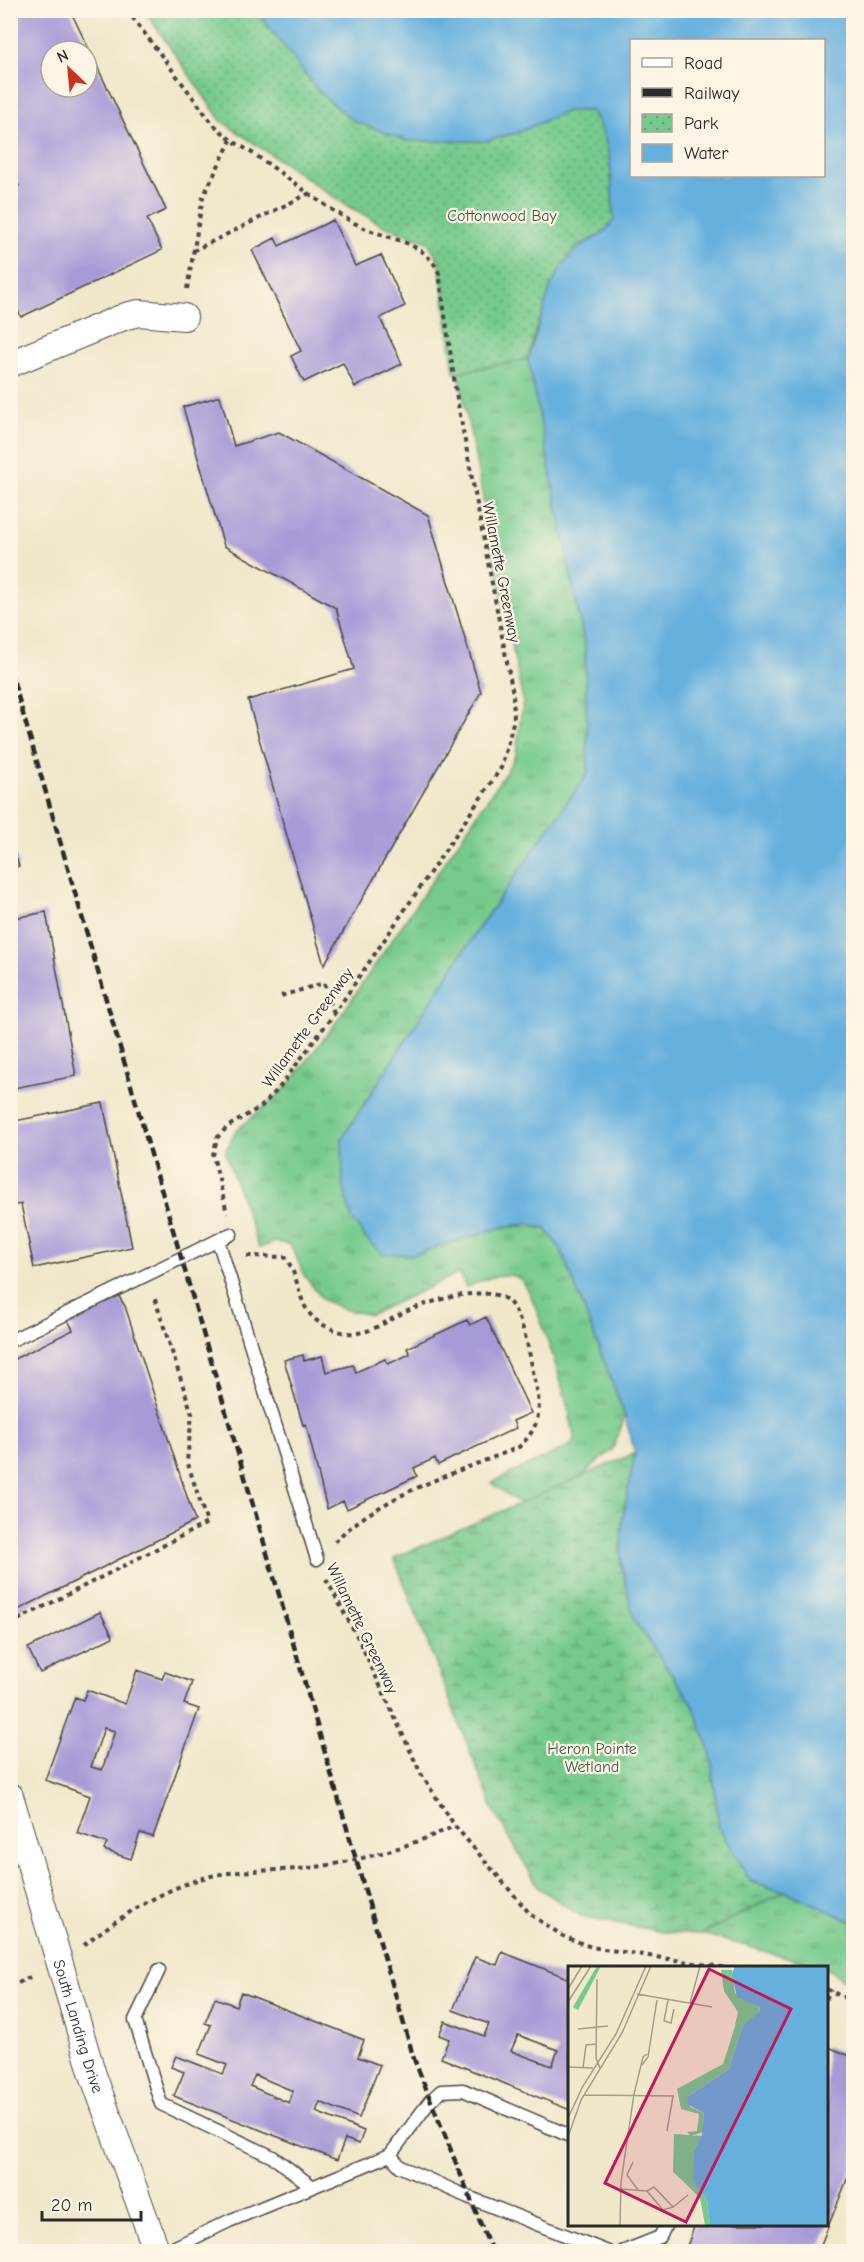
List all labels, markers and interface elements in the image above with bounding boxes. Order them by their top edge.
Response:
north arrow [39,39,99,99]
legend [630,39,825,177]
text: N [54,46,71,67]
text: Road [684,53,723,74]
text: Railway [684,83,741,104]
text: Park [684,113,719,134]
text: Water [684,143,729,164]
park label: Cottonwood Bay [447,207,558,225]
street label: Willamette Greenway [479,500,524,645]
street label: Willamette Greenway [258,964,358,1091]
street label: Willamette Greenway [323,1560,402,1697]
park label: Heron Pointe Wetland [547,1740,637,1776]
street label: South Landing Drive [49,1958,107,2095]
inset map [568,1966,828,2226]
scale bar [42,2184,141,2222]
text: 20 m [51,2195,92,2216]

